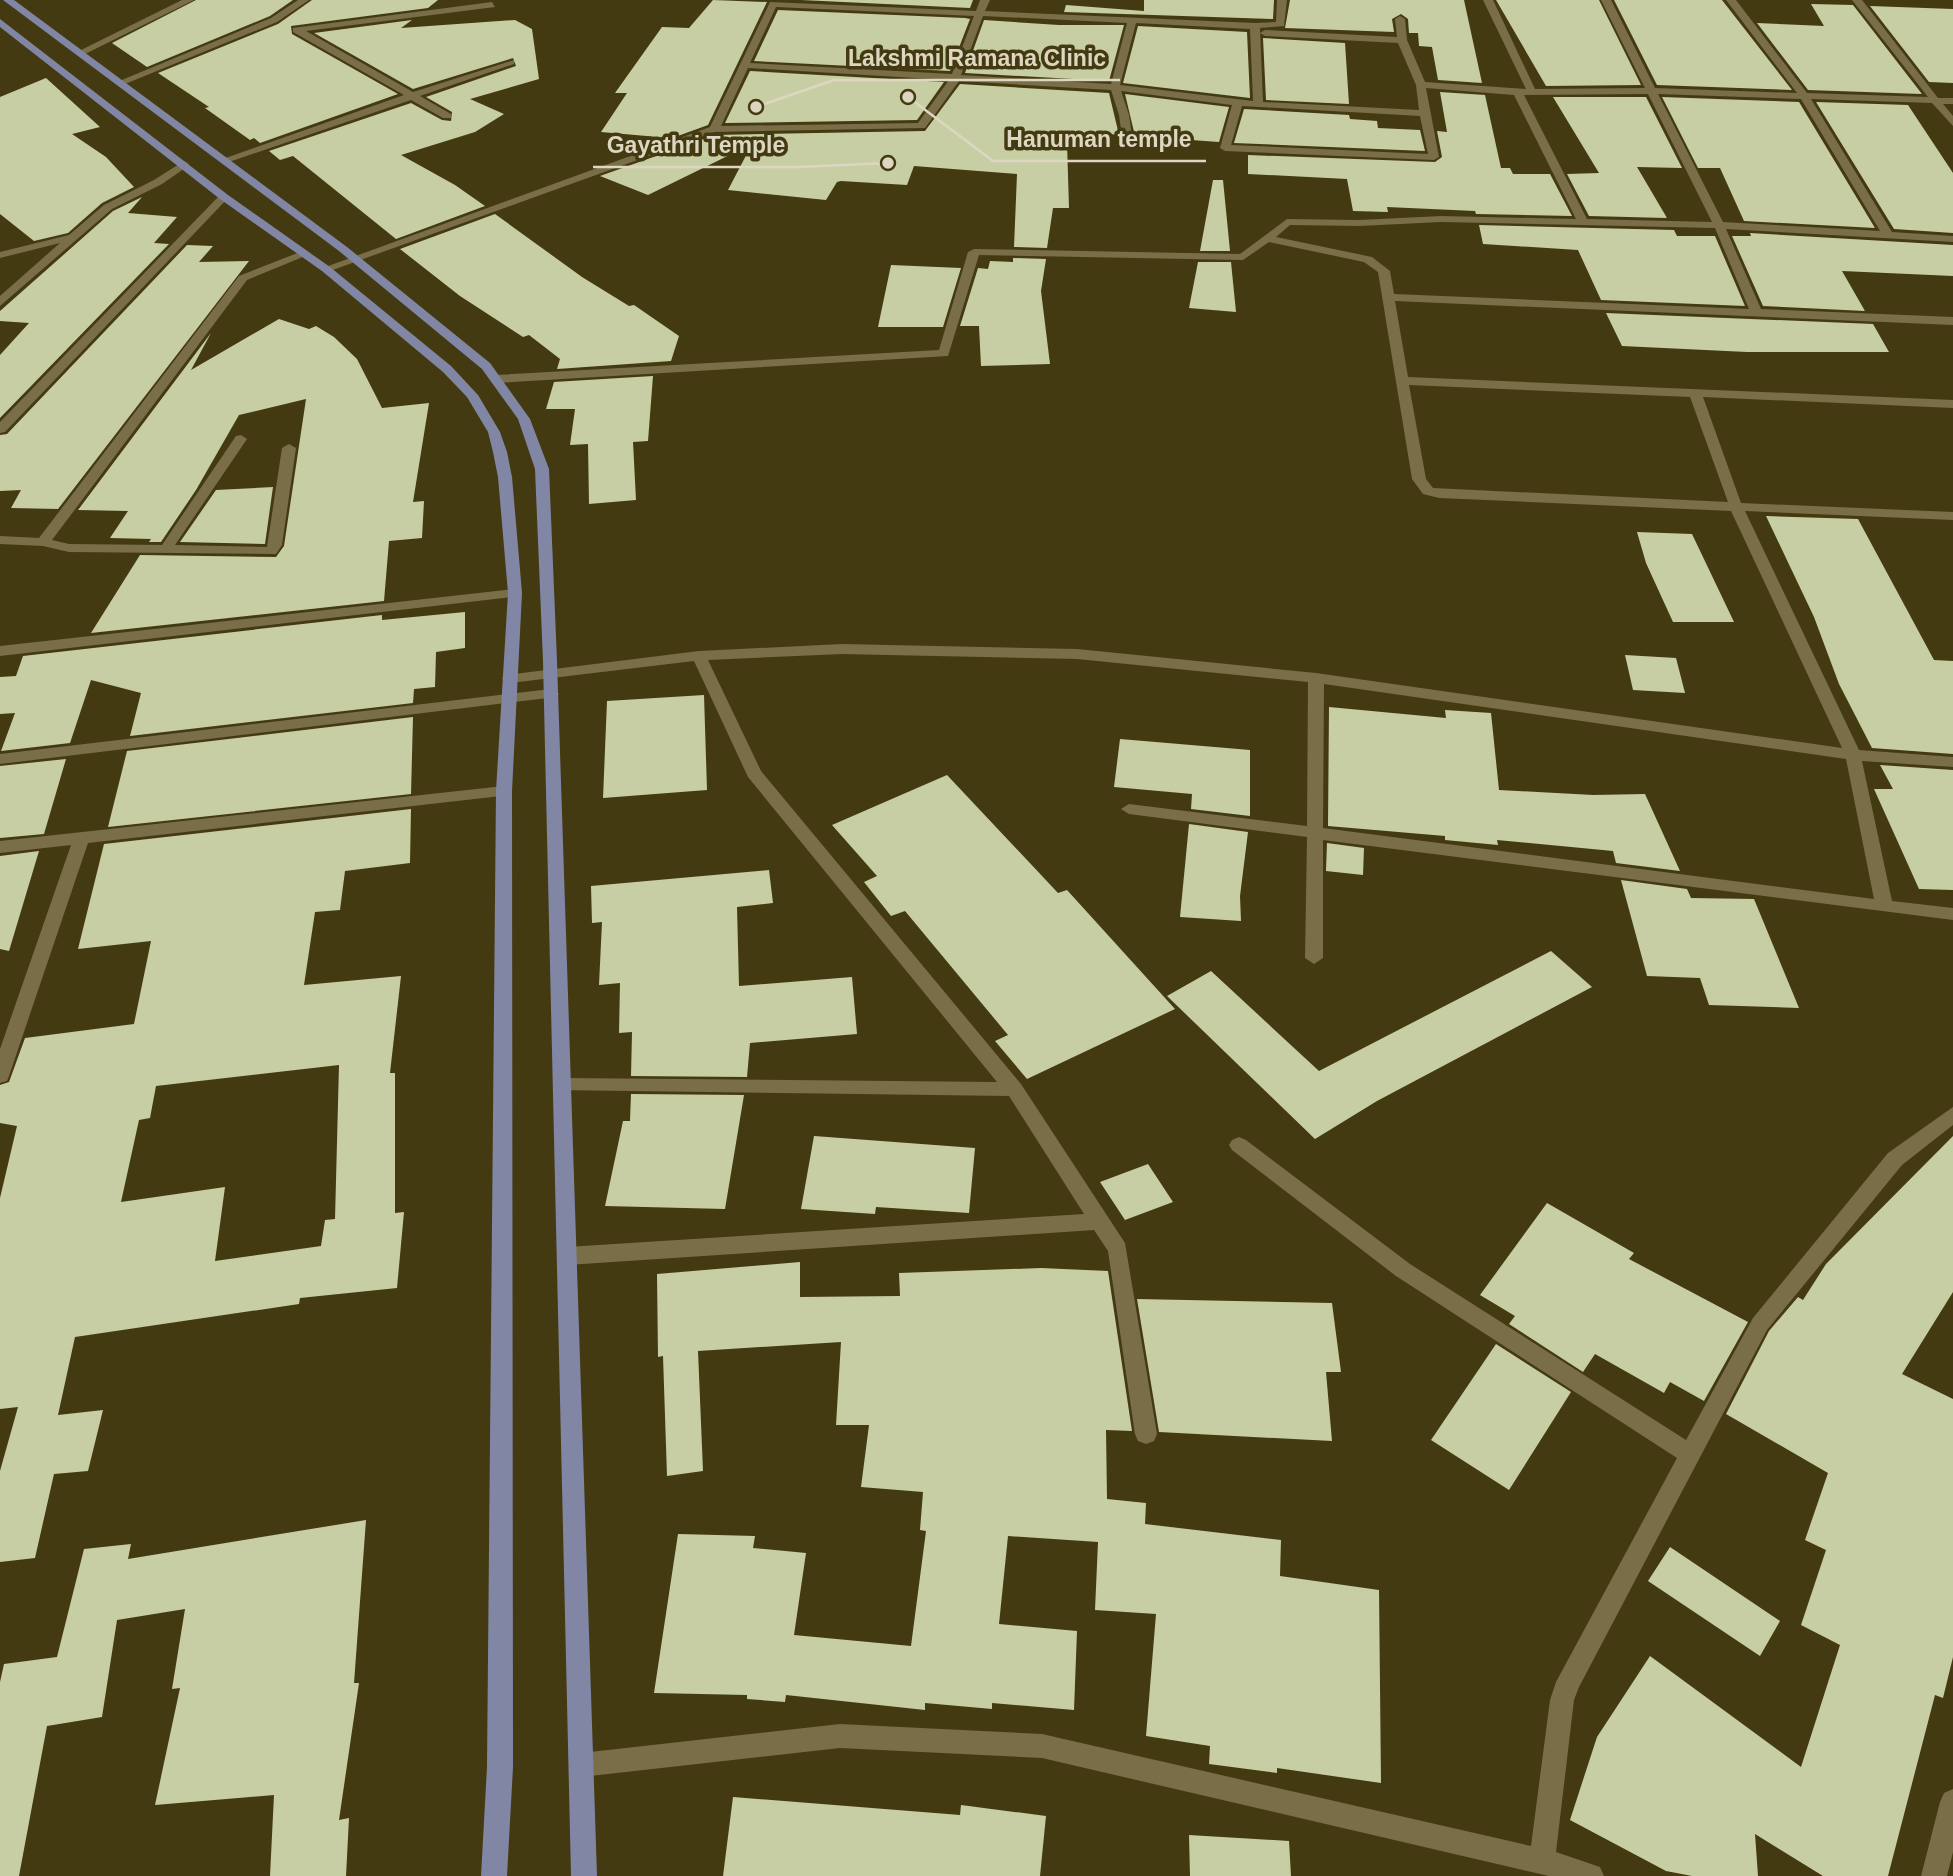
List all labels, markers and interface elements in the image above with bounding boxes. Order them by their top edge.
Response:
callout: Lakshmi Ramana Clinic [834,36,1120,80]
text: Lakshmi Ramana Clinic [848,45,1106,71]
callout: Hanuman temple [993,117,1206,161]
callout: Gayathri Temple [593,123,799,167]
text: Hanuman temple [1006,126,1192,152]
text: Gayathri Temple [607,132,785,158]

